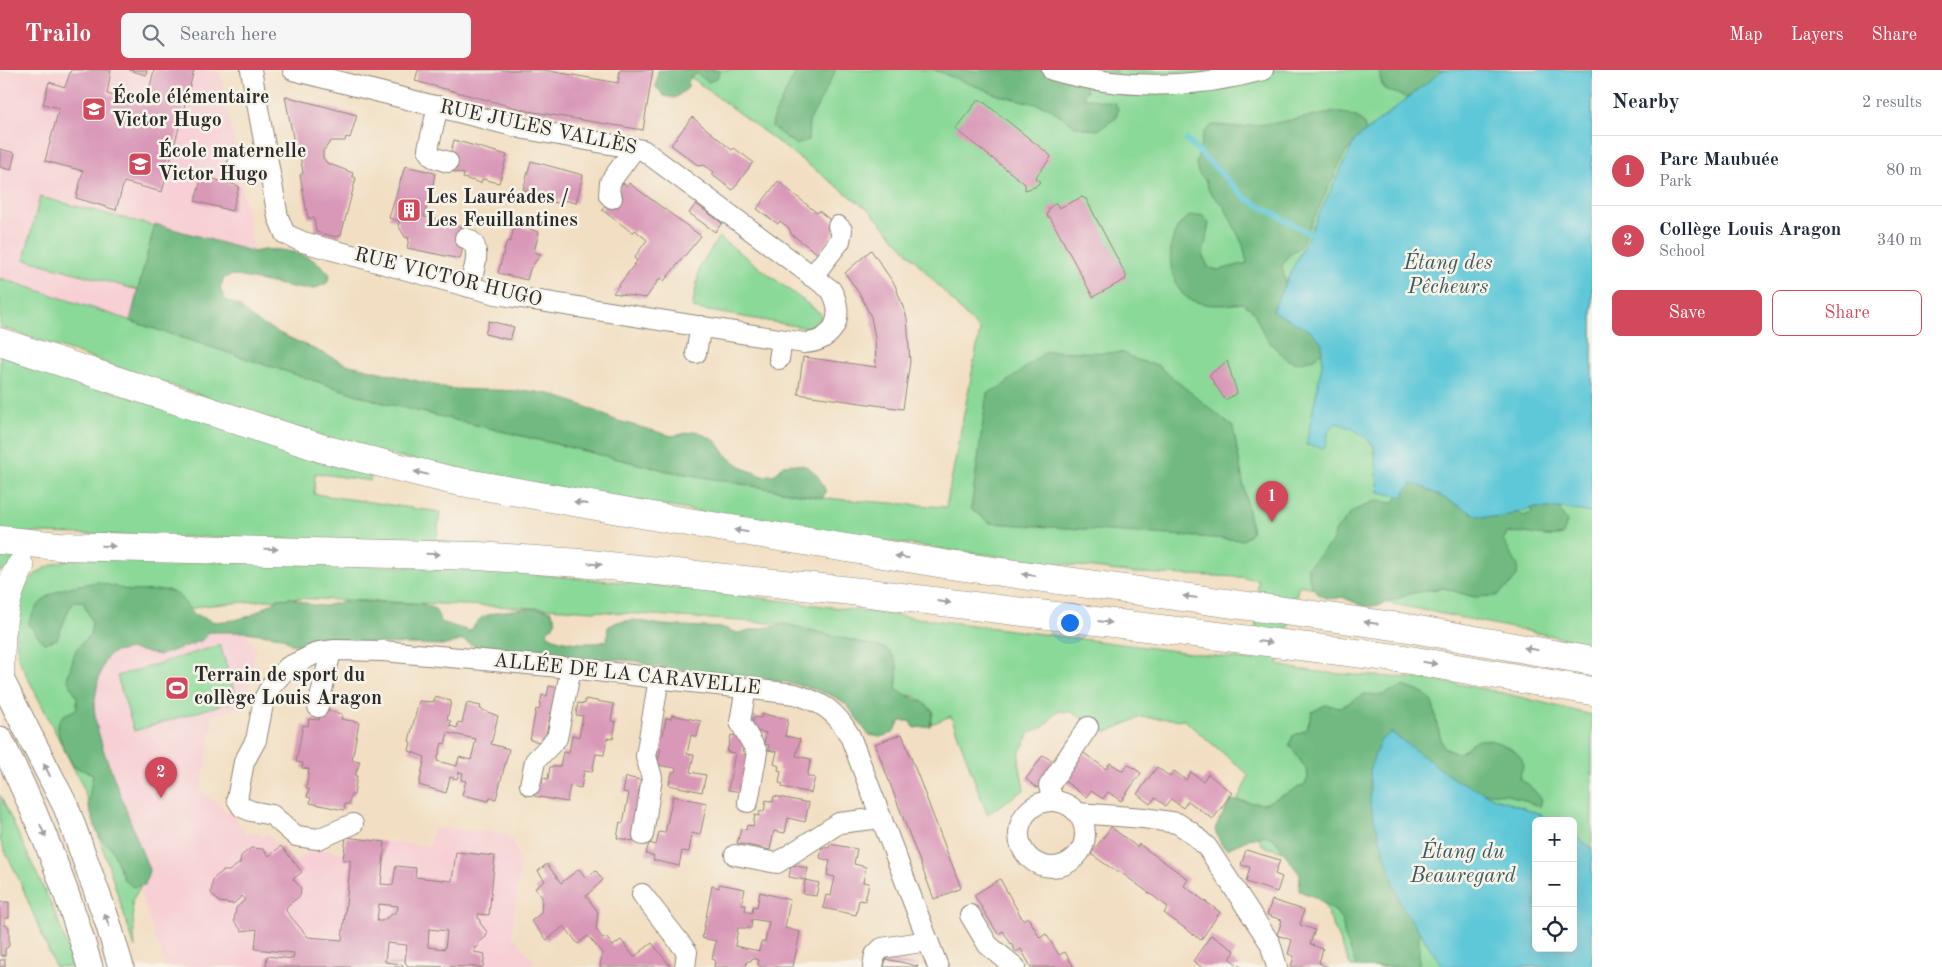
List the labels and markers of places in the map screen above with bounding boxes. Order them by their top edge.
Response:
place label: École élémentaire Victor Hugo [112,83,270,131]
school or university icon: École élémentaire Victor Hugo [81,96,107,122]
place label: École maternelle Victor Hugo [158,137,306,185]
school or university icon: École maternelle Victor Hugo [127,151,153,177]
place label: Les Lauréades / Les Feuillantines [426,188,578,231]
building icon: Les Lauréades / Les Feuillantines [396,197,422,223]
pin: 1 [1256,481,1288,522]
place label: Terrain de sport du collège Louis Aragon [194,666,382,709]
sports icon: Terrain de sport du collège Louis Aragon [164,675,190,701]
pin: 2 [145,757,177,798]

